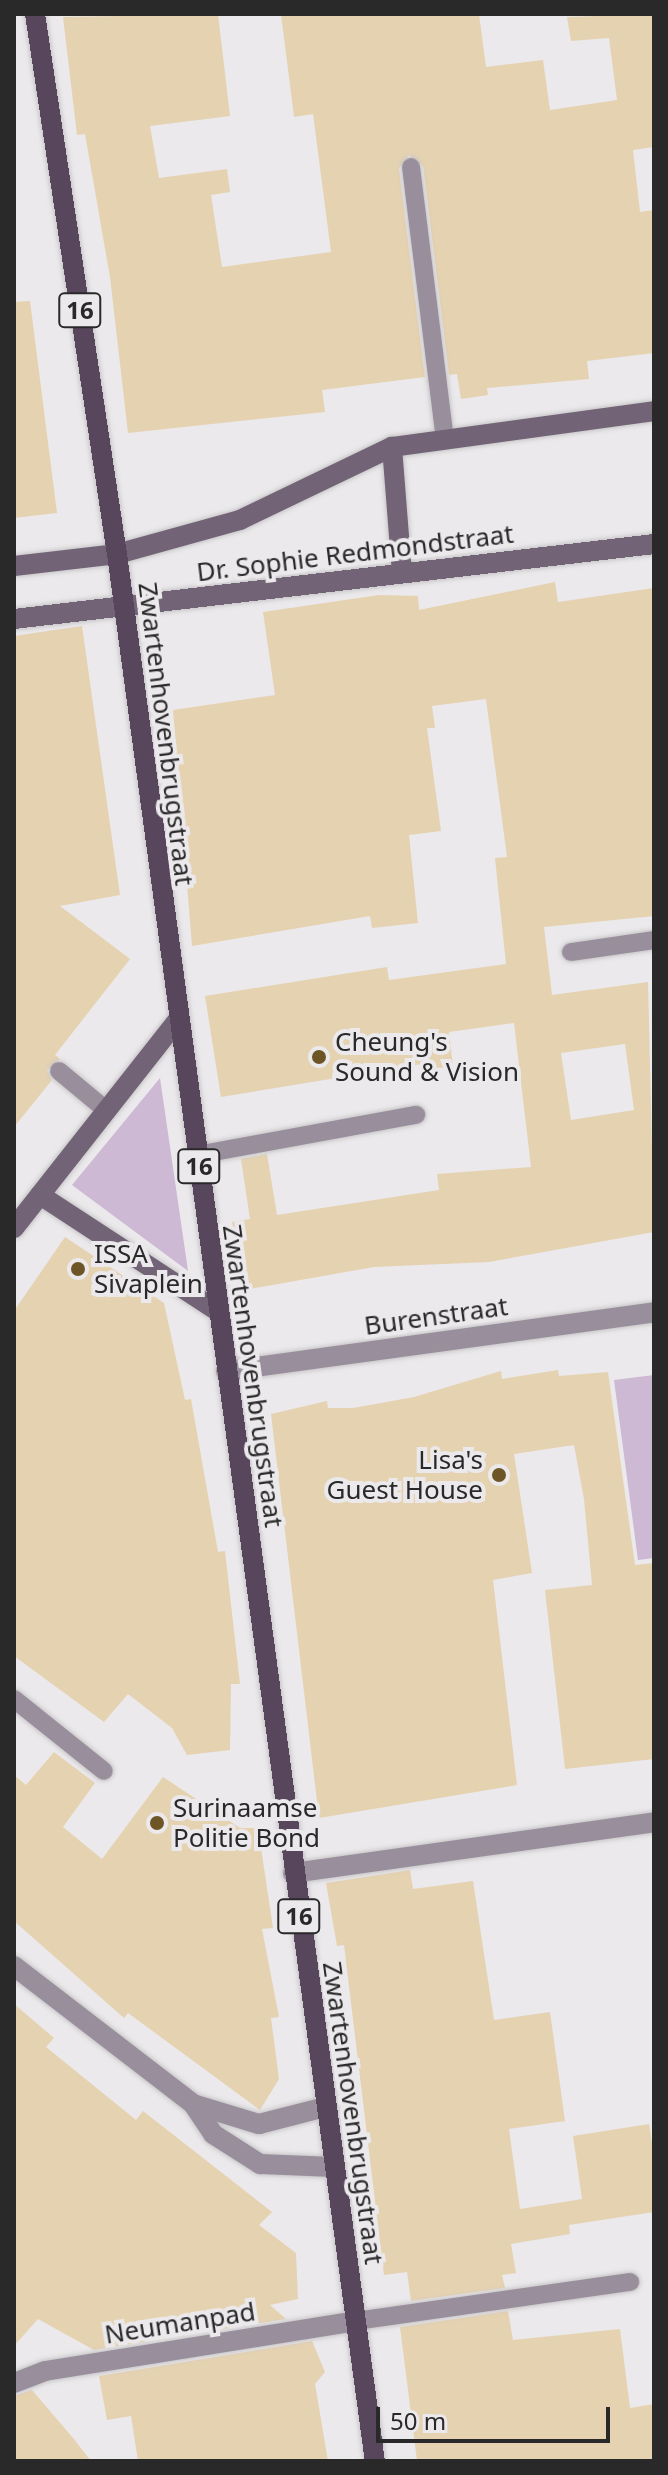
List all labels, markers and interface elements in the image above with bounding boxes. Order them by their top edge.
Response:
road number: 16 [58,290,102,330]
street label: Dr. Sophie Redmondstraat [195,518,515,588]
street label: Zwartenhovenbrugstraat [132,581,200,887]
place label: Cheung's Sound & Vision [335,1026,519,1088]
marker: Cheung's Sound & Vision [310,1048,328,1066]
road number: 16 [177,1146,221,1186]
street label: Zwartenhovenbrugstraat [216,1223,290,1529]
place label: ISSA Sivaplein [94,1238,203,1300]
marker: ISSA Sivaplein [69,1260,87,1278]
street label: Burenstraat [362,1290,510,1342]
place label: Lisa's Guest House [327,1444,483,1506]
marker: Lisa's Guest House [490,1466,508,1484]
place label: Surinaamse Politie Bond [173,1792,320,1854]
marker: Surinaamse Politie Bond [148,1814,166,1832]
road number: 16 [277,1896,321,1936]
street label: Zwartenhovenbrugstraat [316,1960,390,2266]
street label: Neumanpad [102,2296,258,2350]
scale bar [380,2391,614,2441]
text: 50 m [390,2404,446,2437]

